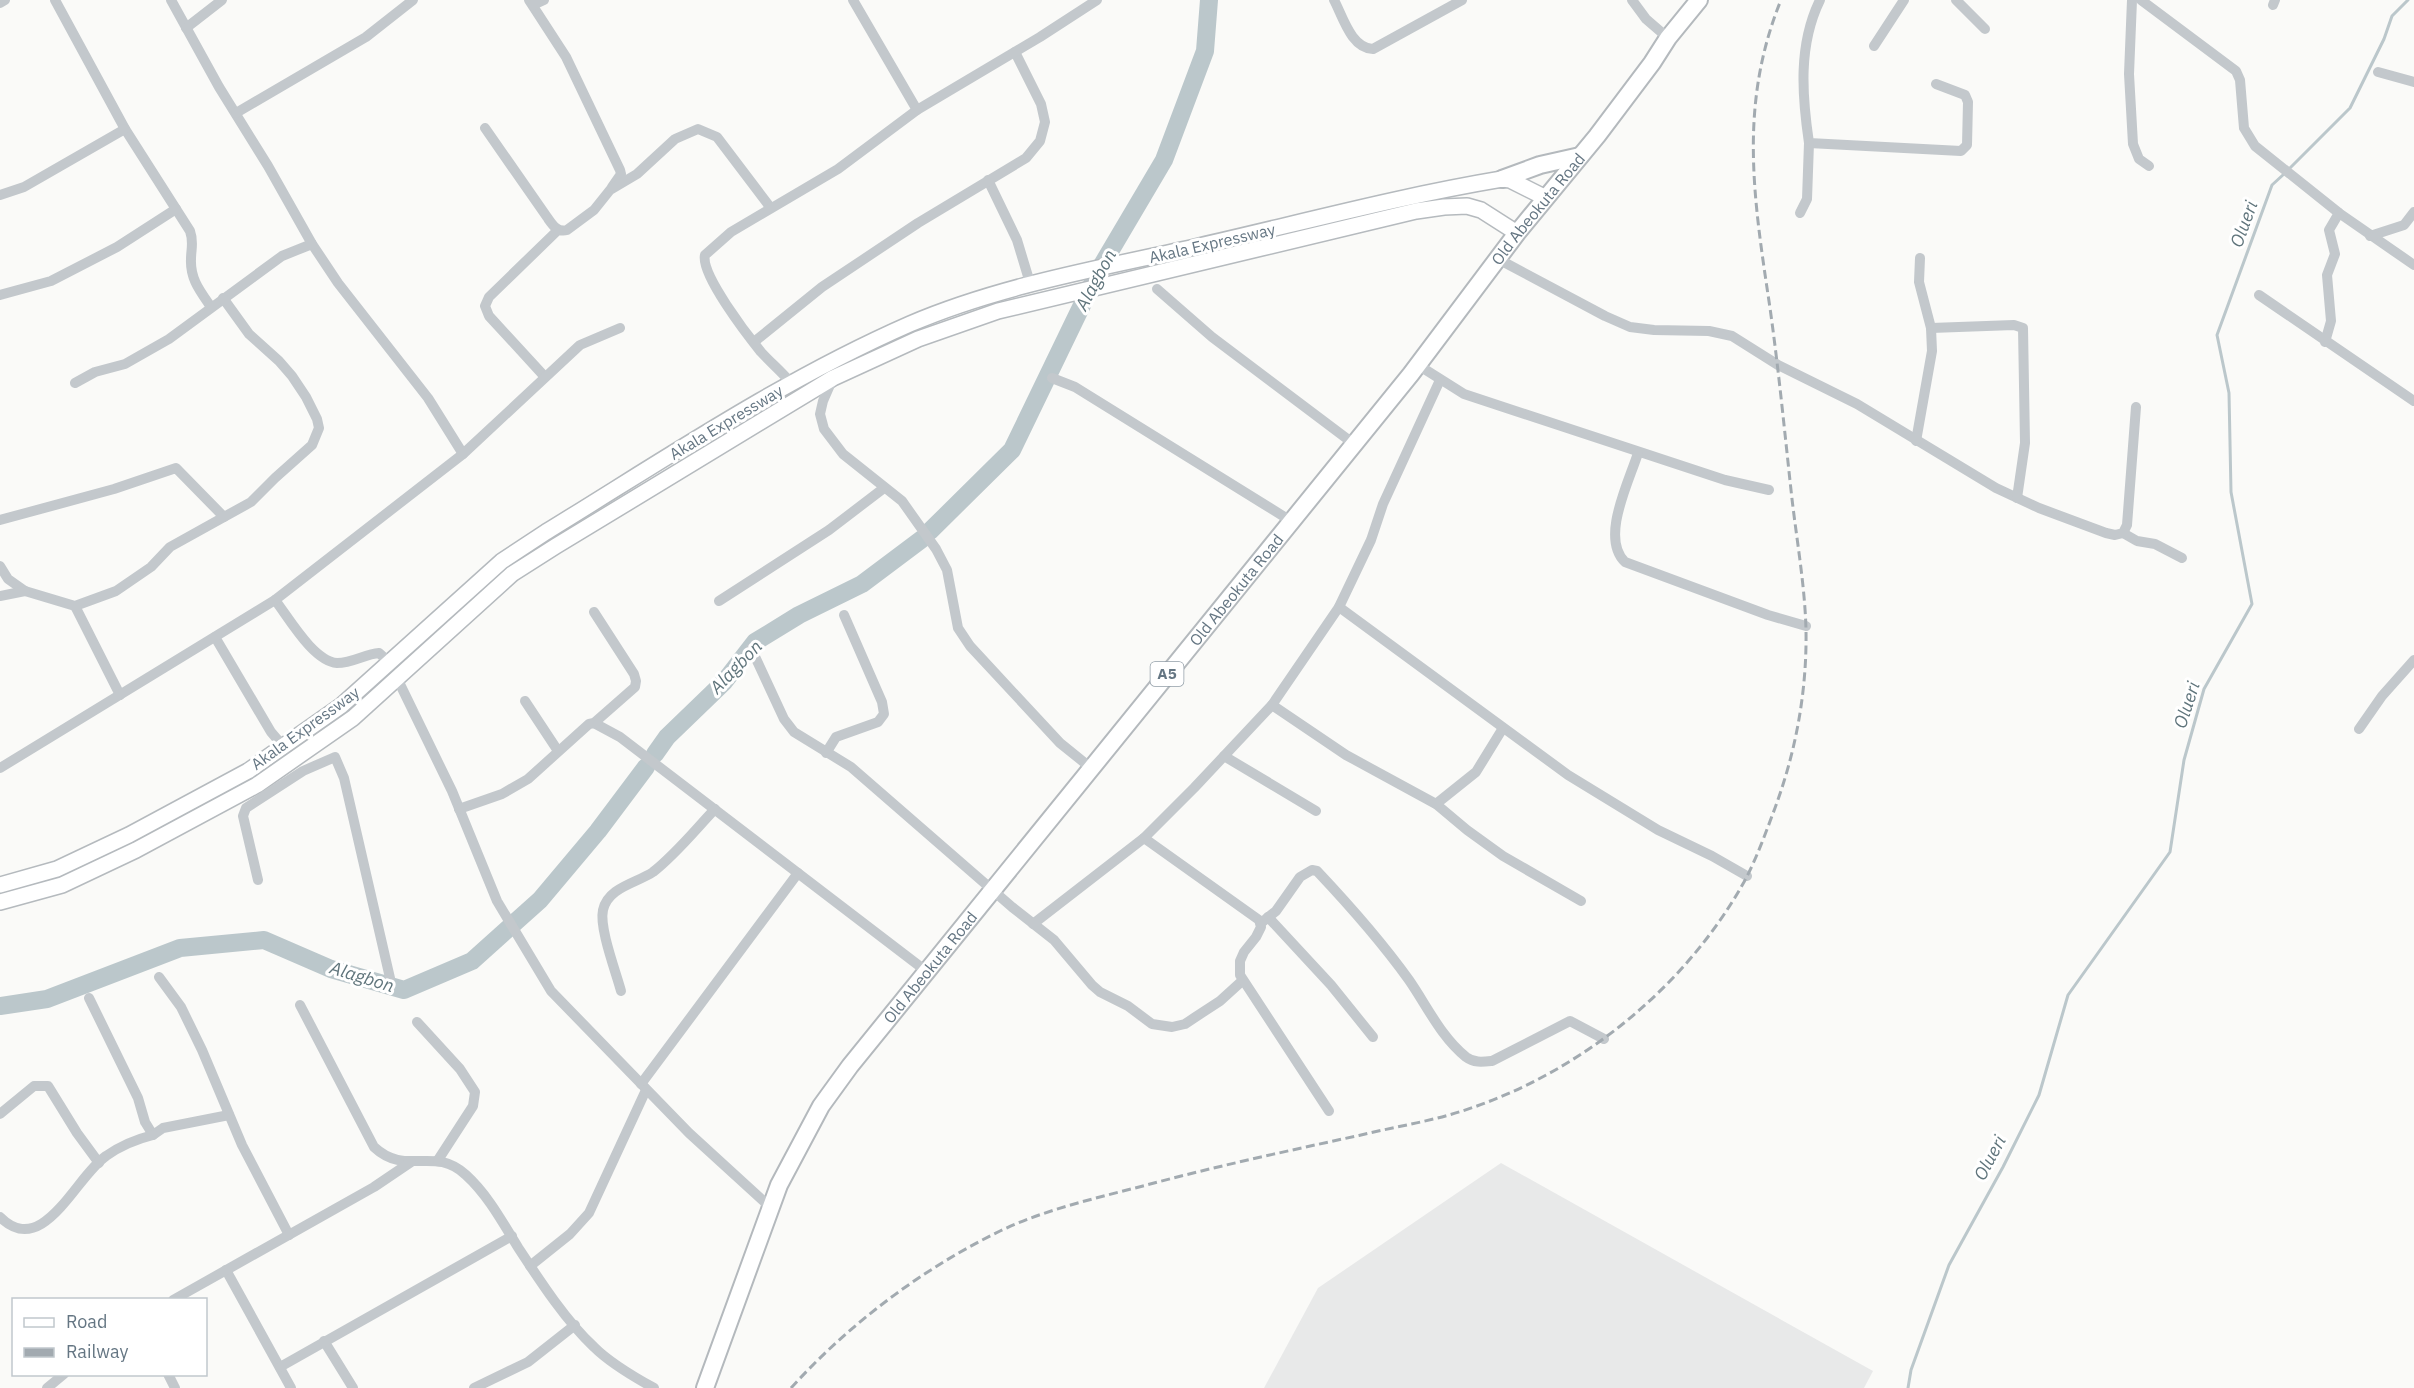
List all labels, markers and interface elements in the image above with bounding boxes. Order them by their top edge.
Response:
street label: Old Abeokuta Road [1487,149,1589,269]
water label: Olueri [2225,197,2263,250]
street label: Akala Expressway [1147,219,1277,267]
water label: Alagbon [1069,245,1121,315]
street label: Akala Expressway [666,380,786,464]
street label: Old Abeokuta Road [1185,530,1287,650]
water label: Alagbon [704,635,767,699]
road number: A5 [1150,662,1184,686]
water label: Olueri [2168,678,2205,731]
street label: Akala Expressway [247,682,363,774]
street label: Old Abeokuta Road [879,907,981,1027]
water label: Alagbon [326,956,397,997]
water label: Olueri [1968,1131,2011,1184]
legend [12,1298,207,1376]
text: Road [66,1310,107,1333]
text: Railway [66,1340,128,1363]

